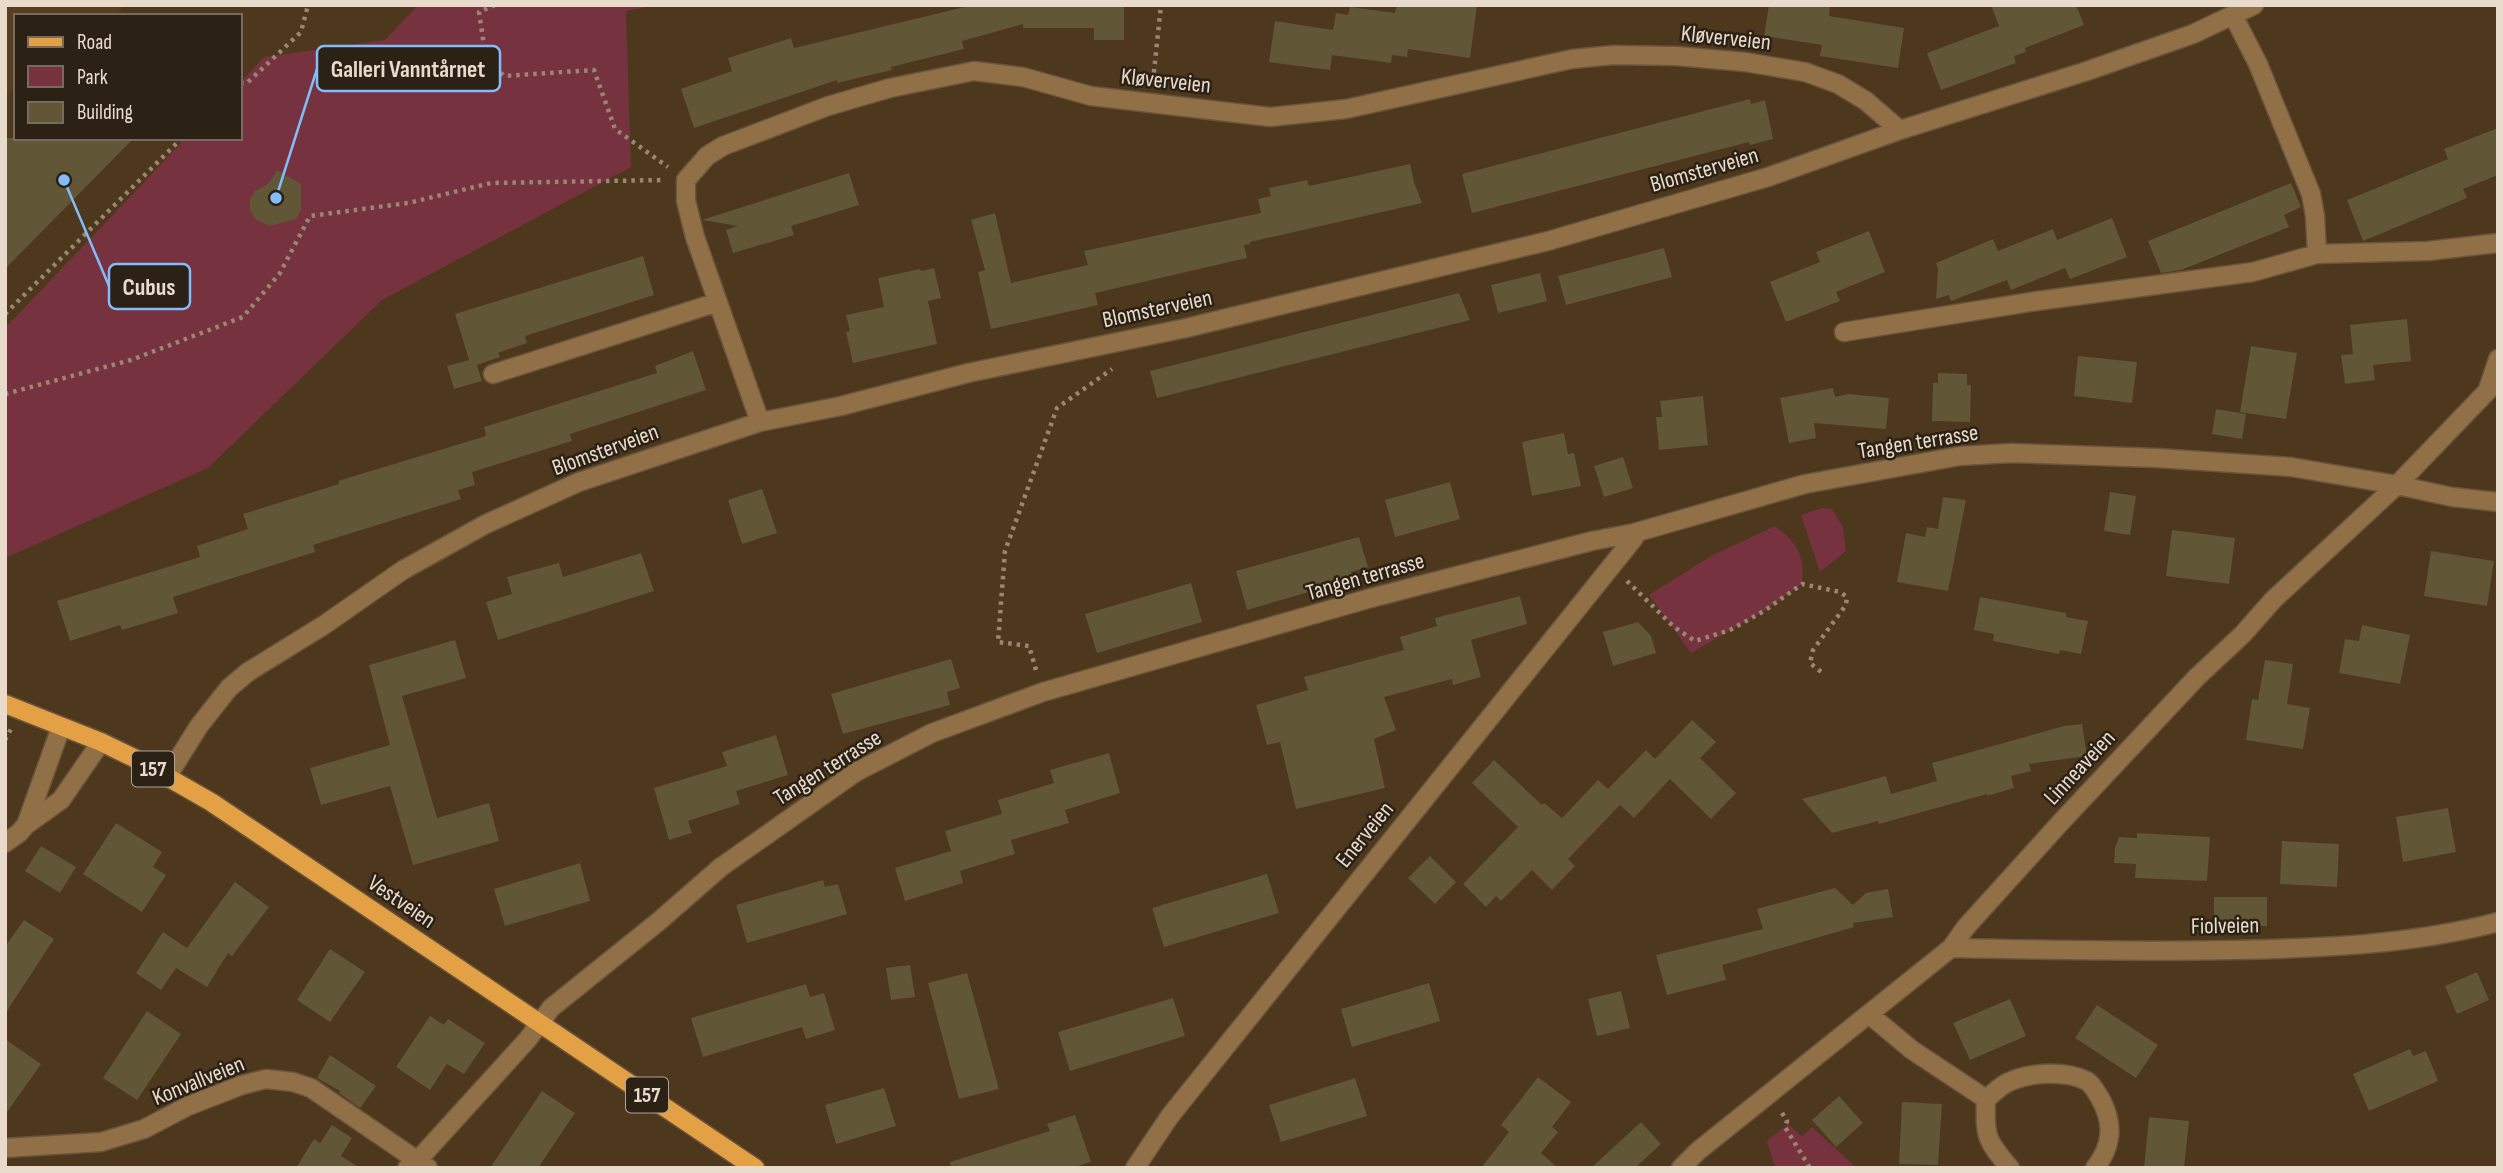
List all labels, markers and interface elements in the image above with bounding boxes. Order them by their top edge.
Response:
legend [14,14,242,140]
street label: Kløverveien [1680,19,1772,57]
text: Road [77,30,112,55]
callout: Galleri Vanntårnet [317,46,500,91]
text: Galleri Vanntårnet [331,55,485,84]
street label: Kløverveien [1120,62,1212,100]
text: Park [77,65,108,90]
text: Building [77,100,133,125]
street label: Blomsterveien [1647,141,1762,199]
callout: Cubus [109,264,190,309]
text: Cubus [123,273,175,302]
street label: Blomsterveien [1100,284,1215,334]
street label: Blomsterveien [548,418,662,482]
street label: Tangen terrasse [1856,419,1980,465]
street label: Tangen terrasse [1303,547,1428,607]
street label: Tangen terrasse [769,724,886,812]
street label: Linneaveien [2038,725,2121,811]
road number: 157 [132,752,174,786]
street label: Enerveien [1330,796,1400,873]
street label: Vestveien [362,869,441,935]
street label: Fiolveien [2191,911,2260,941]
street label: Konvallveien [148,1050,248,1112]
road number: 157 [626,1078,668,1112]

